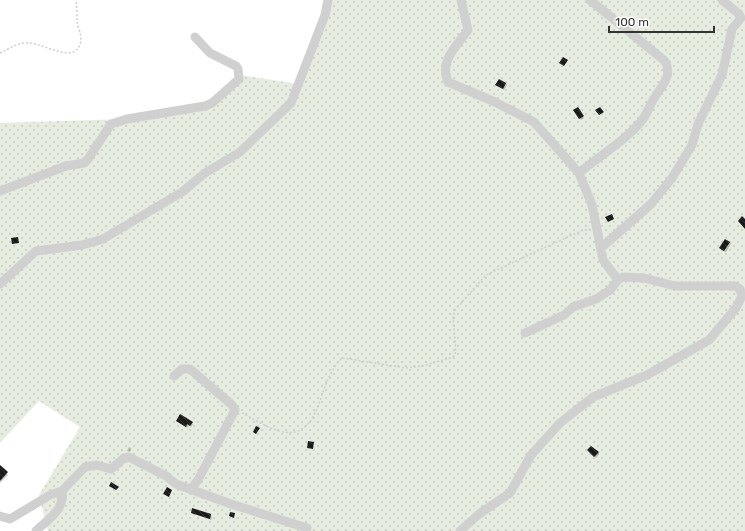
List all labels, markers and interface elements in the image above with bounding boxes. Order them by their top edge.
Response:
scale bar [609,8,714,34]
text: 100 m [615,15,649,29]

